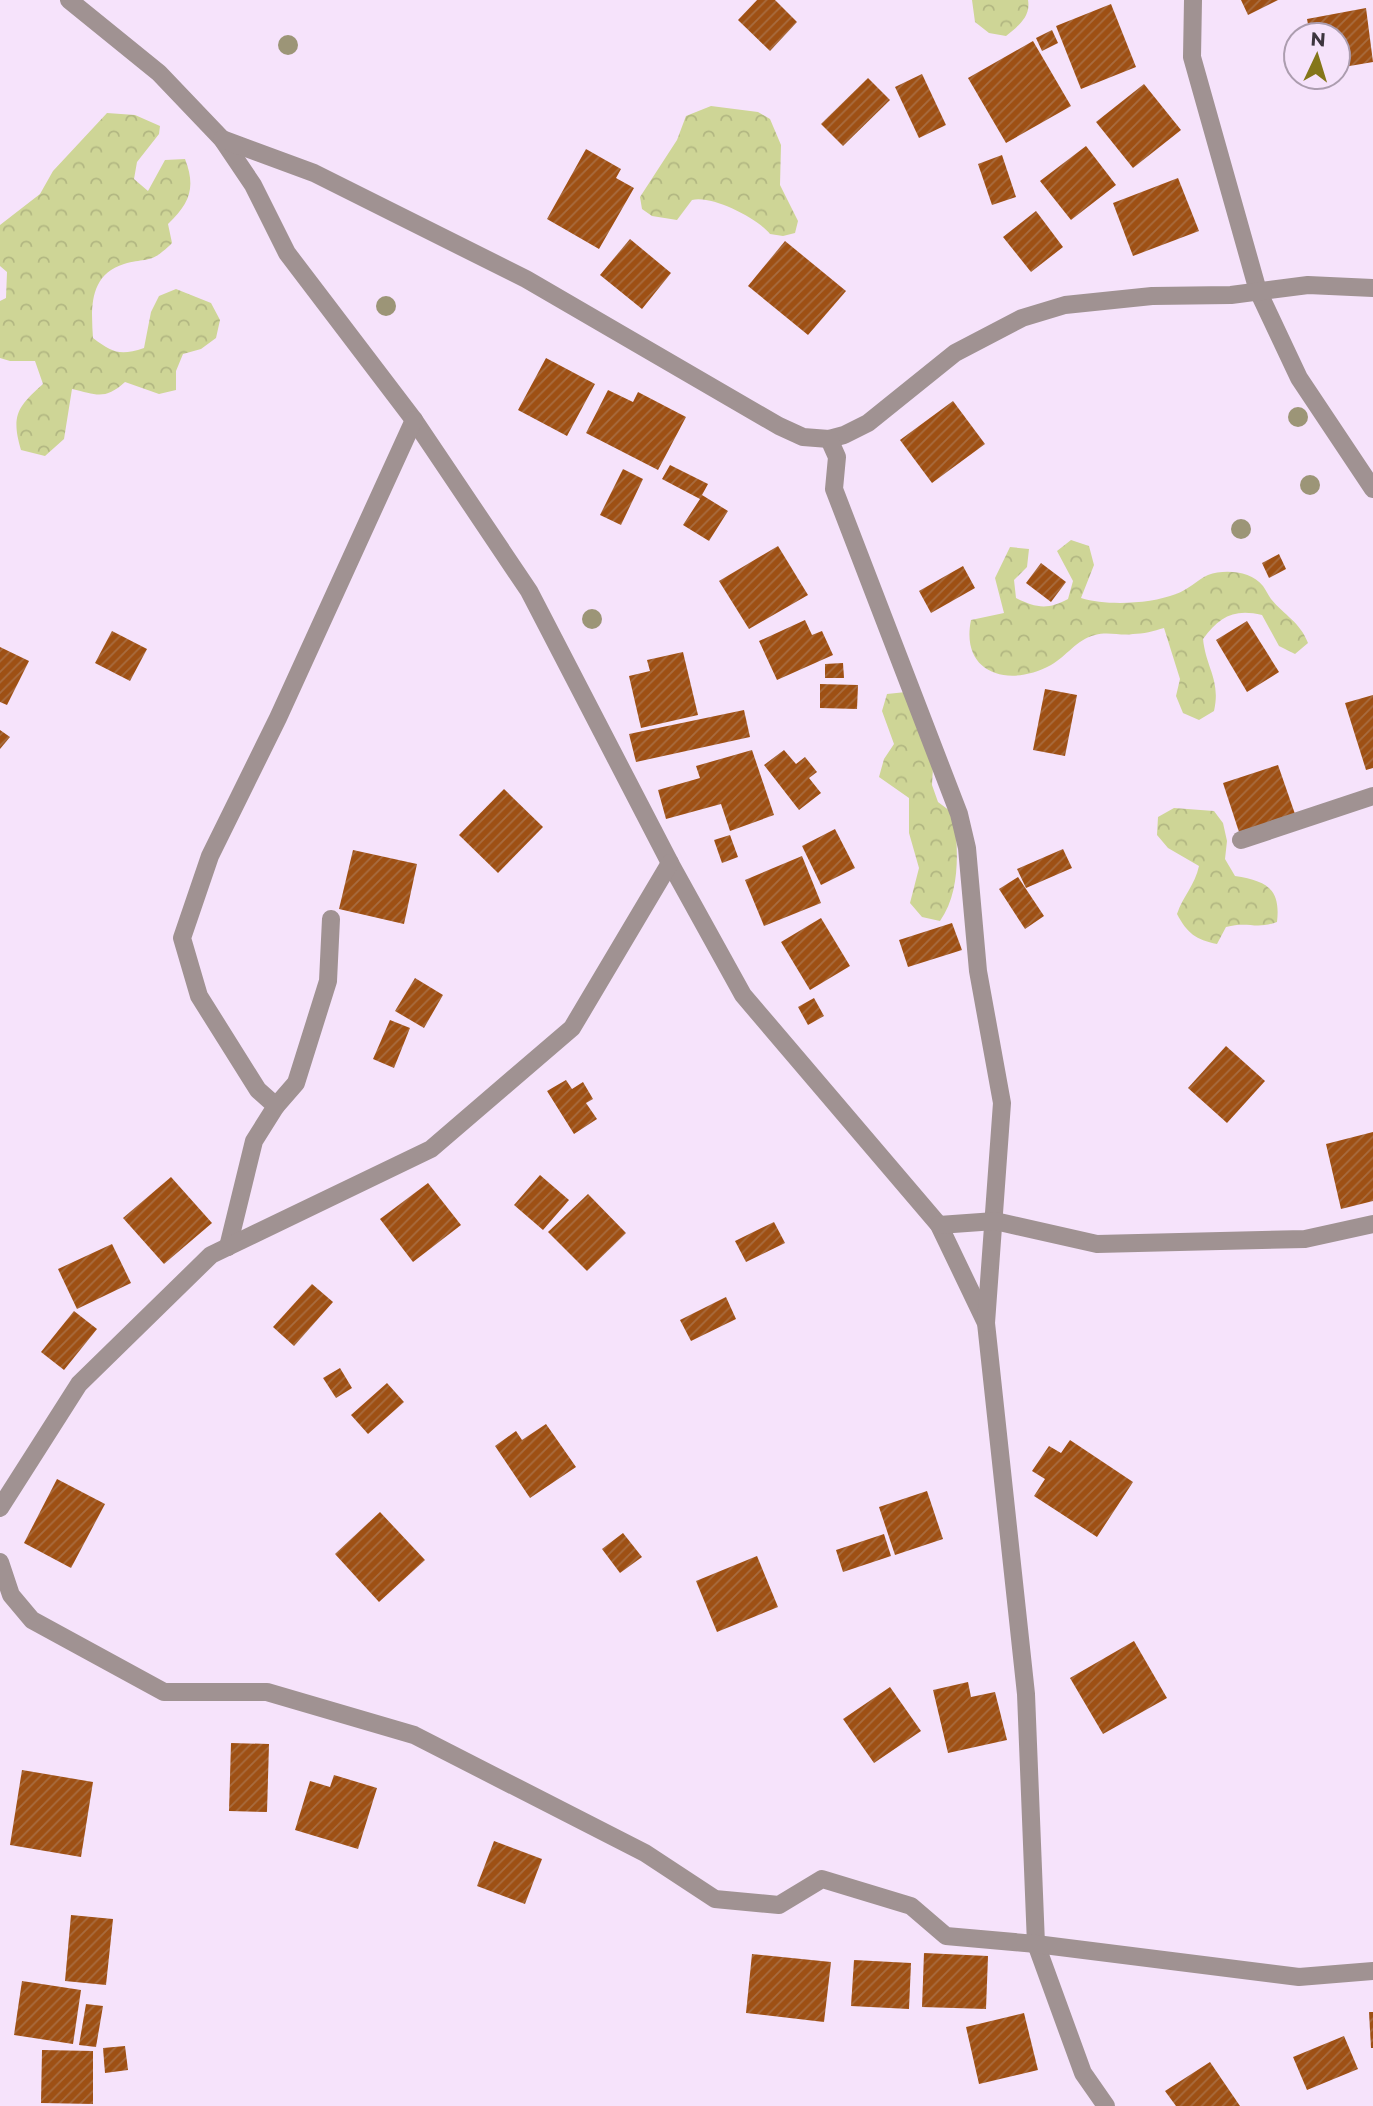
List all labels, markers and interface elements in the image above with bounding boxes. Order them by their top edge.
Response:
north arrow [1282,21,1352,91]
text: N [1310,28,1327,52]

